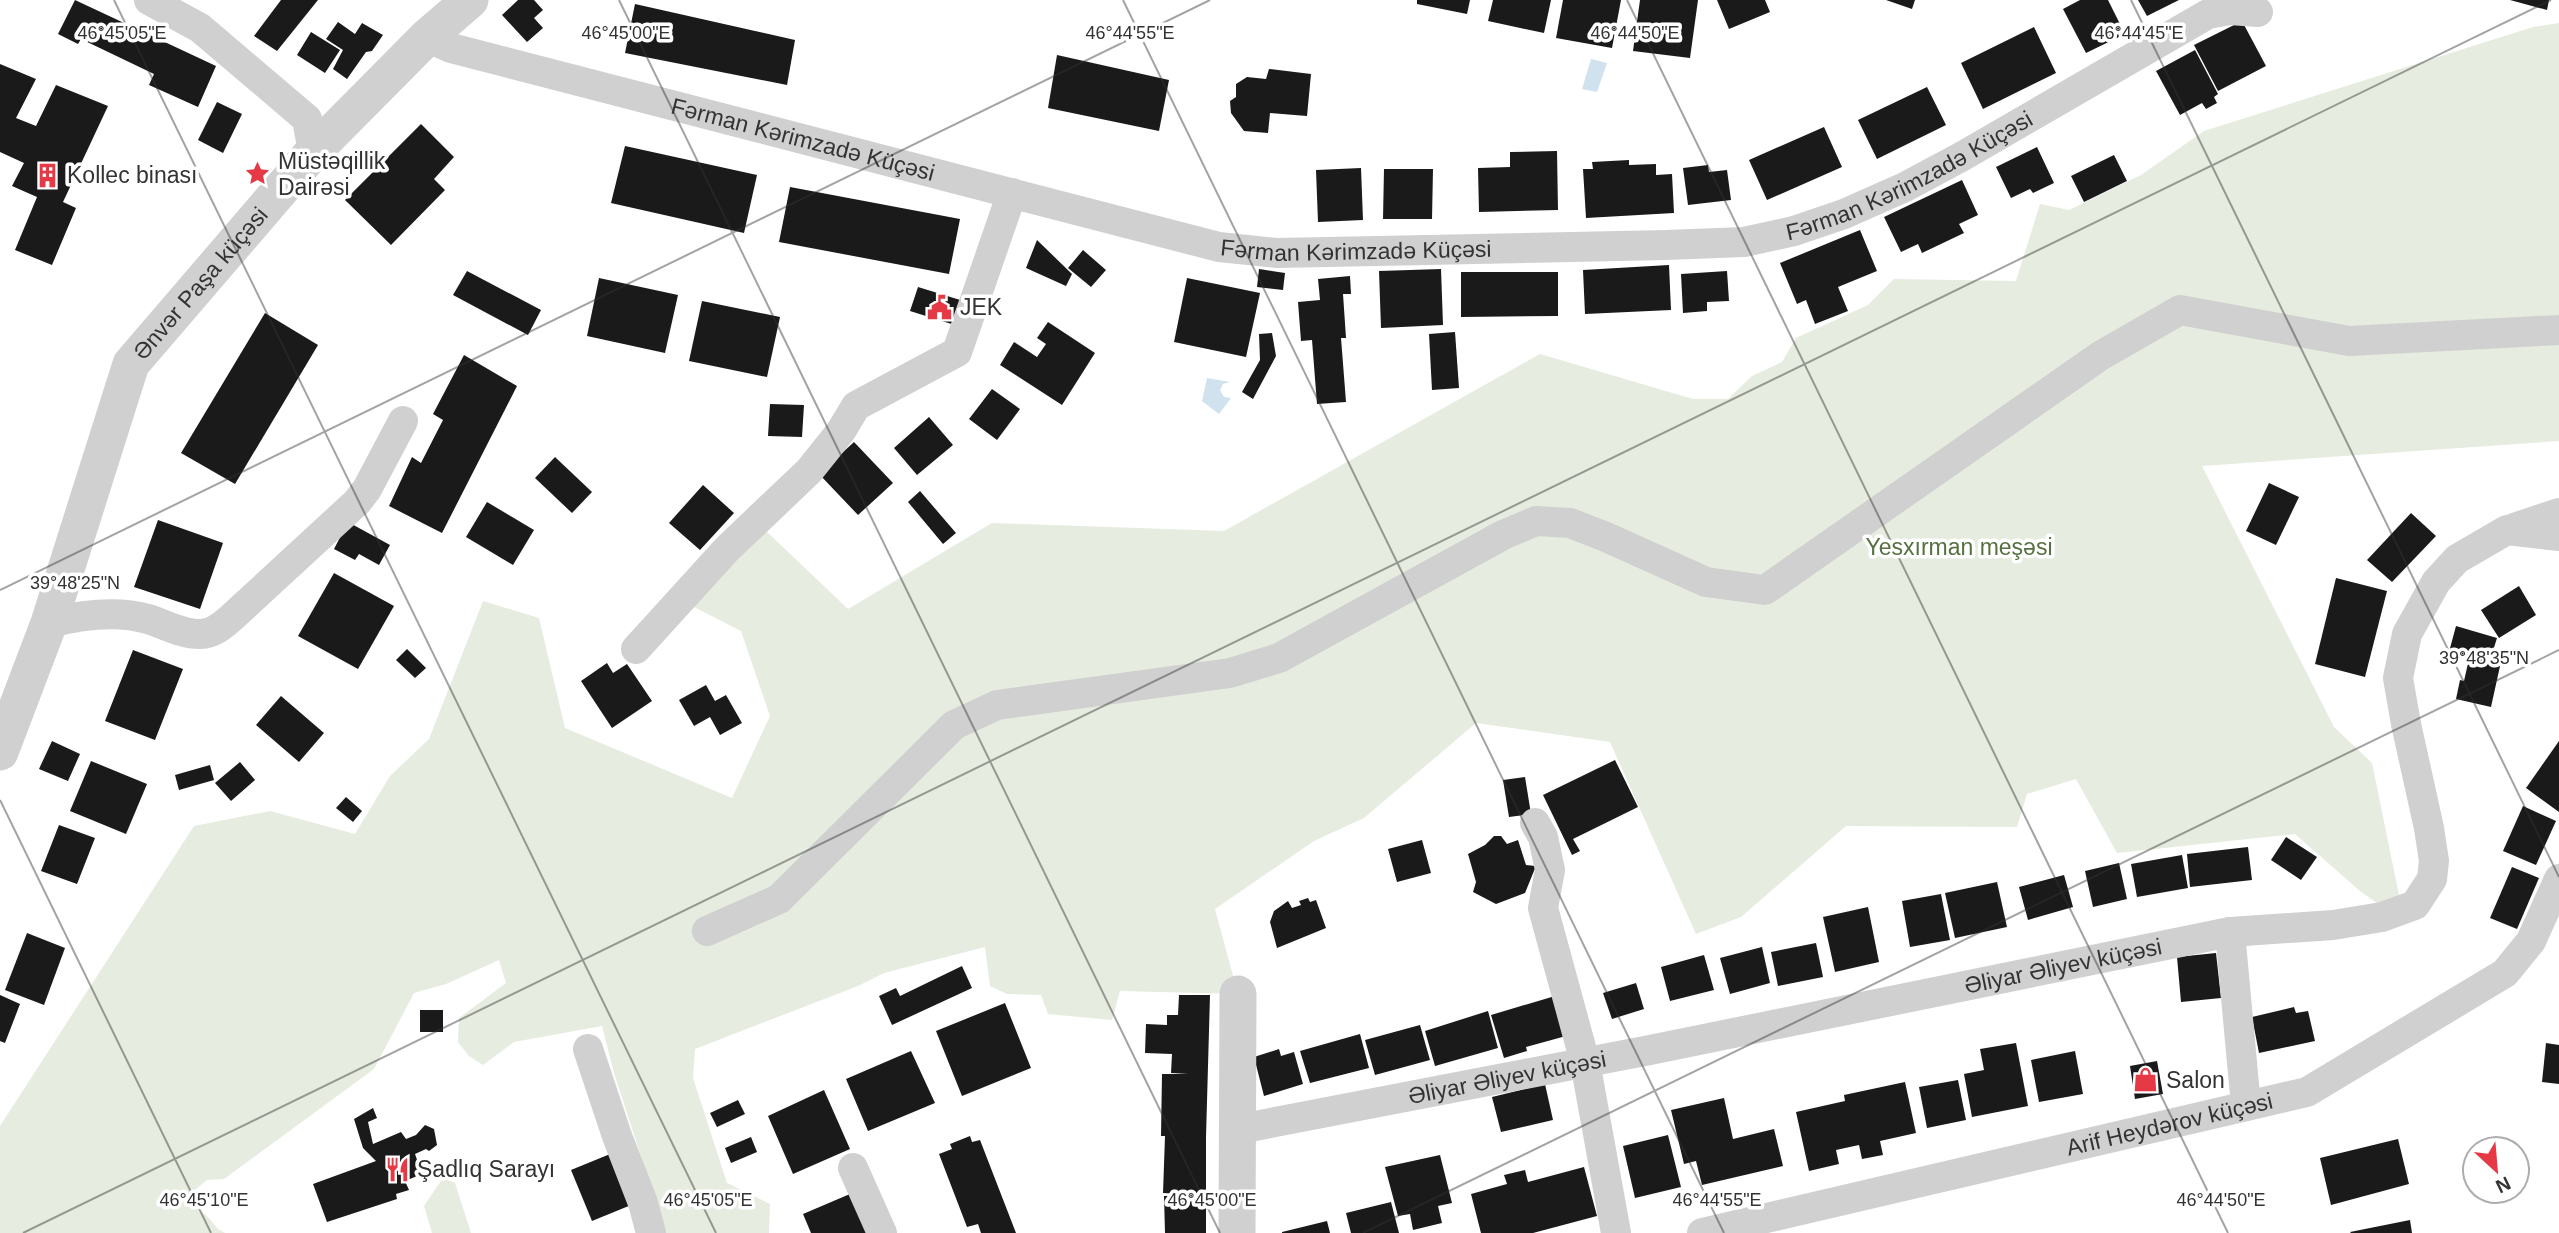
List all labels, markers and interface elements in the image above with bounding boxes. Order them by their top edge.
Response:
text: 46°45'05"E [77,23,167,43]
text: 46°45'00"E [581,23,671,43]
text: 46°44'55"E [1085,23,1175,43]
text: 46°44'50"E [1590,23,1680,43]
text: 46°44'45"E [2094,23,2184,43]
street label: Fərman Kərimzadə Küçəsi [668,93,937,186]
street label: Fərman Kərimzadə Küçəsi [1783,106,2037,245]
place label: Müstəqillik Dairəsi [278,148,386,200]
place icon: Müstəqillik Dairəsi [244,160,272,188]
building icon: Kollec binası [33,161,61,189]
place label: Kollec binası [67,162,197,188]
street label: Ənvər Paşa küçəsi [128,202,273,365]
street label: Fərman Kərimzadə Küçəsi [1219,234,1492,266]
public building icon: JEK [926,293,954,321]
place label: JEK [960,294,1003,320]
park label: Yesxırman meşəsi [1865,534,2053,560]
text: 39°48'25"N [30,573,120,593]
text: 39°48'35"N [2439,648,2529,668]
street label: Əliyar Əliyev küçəsi [1962,933,2164,999]
street label: Əliyar Əliyev küçəsi [1406,1046,1608,1109]
shop icon: Salon [2132,1066,2160,1094]
place label: Salon [2166,1067,2225,1093]
street label: Arif Heydərov küçəsi [2064,1087,2275,1161]
north arrow [2461,1135,2531,1205]
restaurant icon: Şadlıq Sarayı [383,1155,411,1183]
place label: Şadlıq Sarayı [417,1156,555,1182]
text: N [2492,1172,2514,1197]
text: 46°45'10"E [159,1190,249,1210]
text: 46°45'05"E [663,1190,753,1210]
text: 46°45'00"E [1167,1190,1257,1210]
text: 46°44'55"E [1672,1190,1762,1210]
text: 46°44'50"E [2176,1190,2266,1210]

